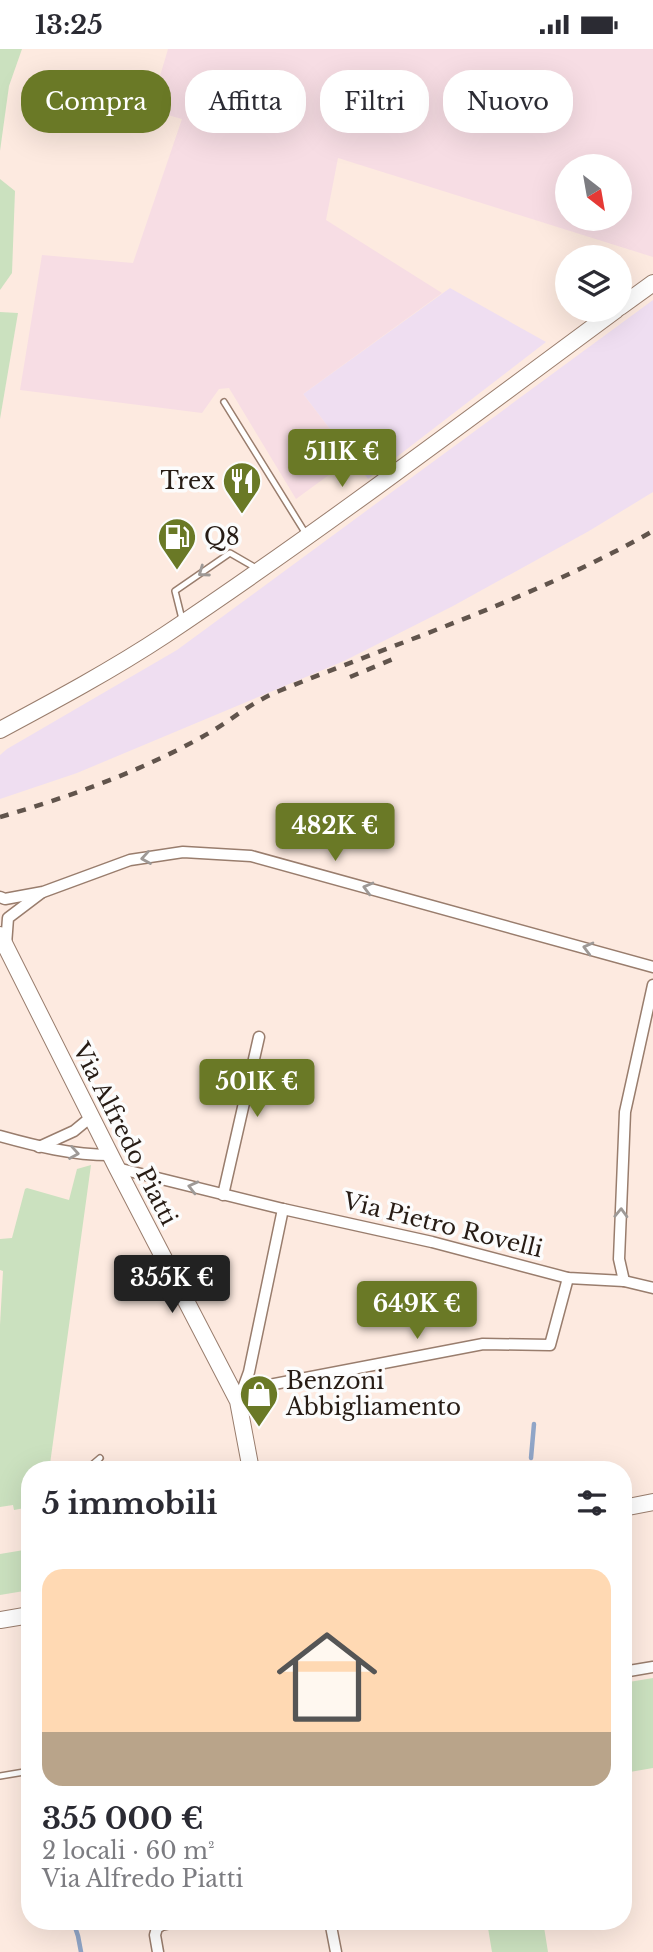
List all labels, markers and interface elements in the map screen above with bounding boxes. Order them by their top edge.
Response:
text: 13:25 [35,9,103,41]
chip: Compra [21,70,171,133]
chip: Affitta [185,70,306,133]
chip: Filtri [320,70,429,133]
chip: Nuovo [443,70,573,133]
north arrow [555,154,632,231]
map controls [555,154,632,322]
button: layers [555,245,632,322]
pin: 511K € [285,429,399,489]
text: 511K € [304,438,380,466]
restaurant icon: Trex [221,460,263,515]
place label: Trex [160,467,215,495]
fuel station icon: Q8 [156,516,198,571]
place label: Q8 [204,523,240,551]
one-way arrow [198,564,211,576]
pin: 482K € [278,803,392,863]
text: 482K € [292,812,378,840]
one-way arrow [140,850,152,865]
one-way arrow [362,882,374,896]
one-way arrow [582,942,594,956]
street label: Via Alfredo Piatti [66,1037,183,1230]
pin: 501K € [200,1059,314,1119]
text: 501K € [215,1068,299,1096]
one-way arrow [69,1145,80,1160]
one-way arrow [187,1181,199,1195]
street label: Via Pietro Rovelli [339,1186,546,1263]
one-way arrow [614,1208,629,1219]
pin: 355K € [115,1255,229,1315]
text: 355K € [130,1264,214,1292]
pin: 649K € [360,1281,474,1341]
text: 649K € [373,1290,461,1318]
place label: Benzoni Abbigliamento [285,1367,461,1421]
shop icon: Benzoni Abbigliamento [238,1373,280,1428]
icon: filters [573,1484,611,1522]
text: 5 immobili [42,1485,217,1522]
icon: home [264,1614,390,1740]
text: 355 000 € [42,1800,204,1837]
text: 2 locali · 60 m² [42,1837,214,1865]
text: Via Alfredo Piatti [42,1865,243,1893]

